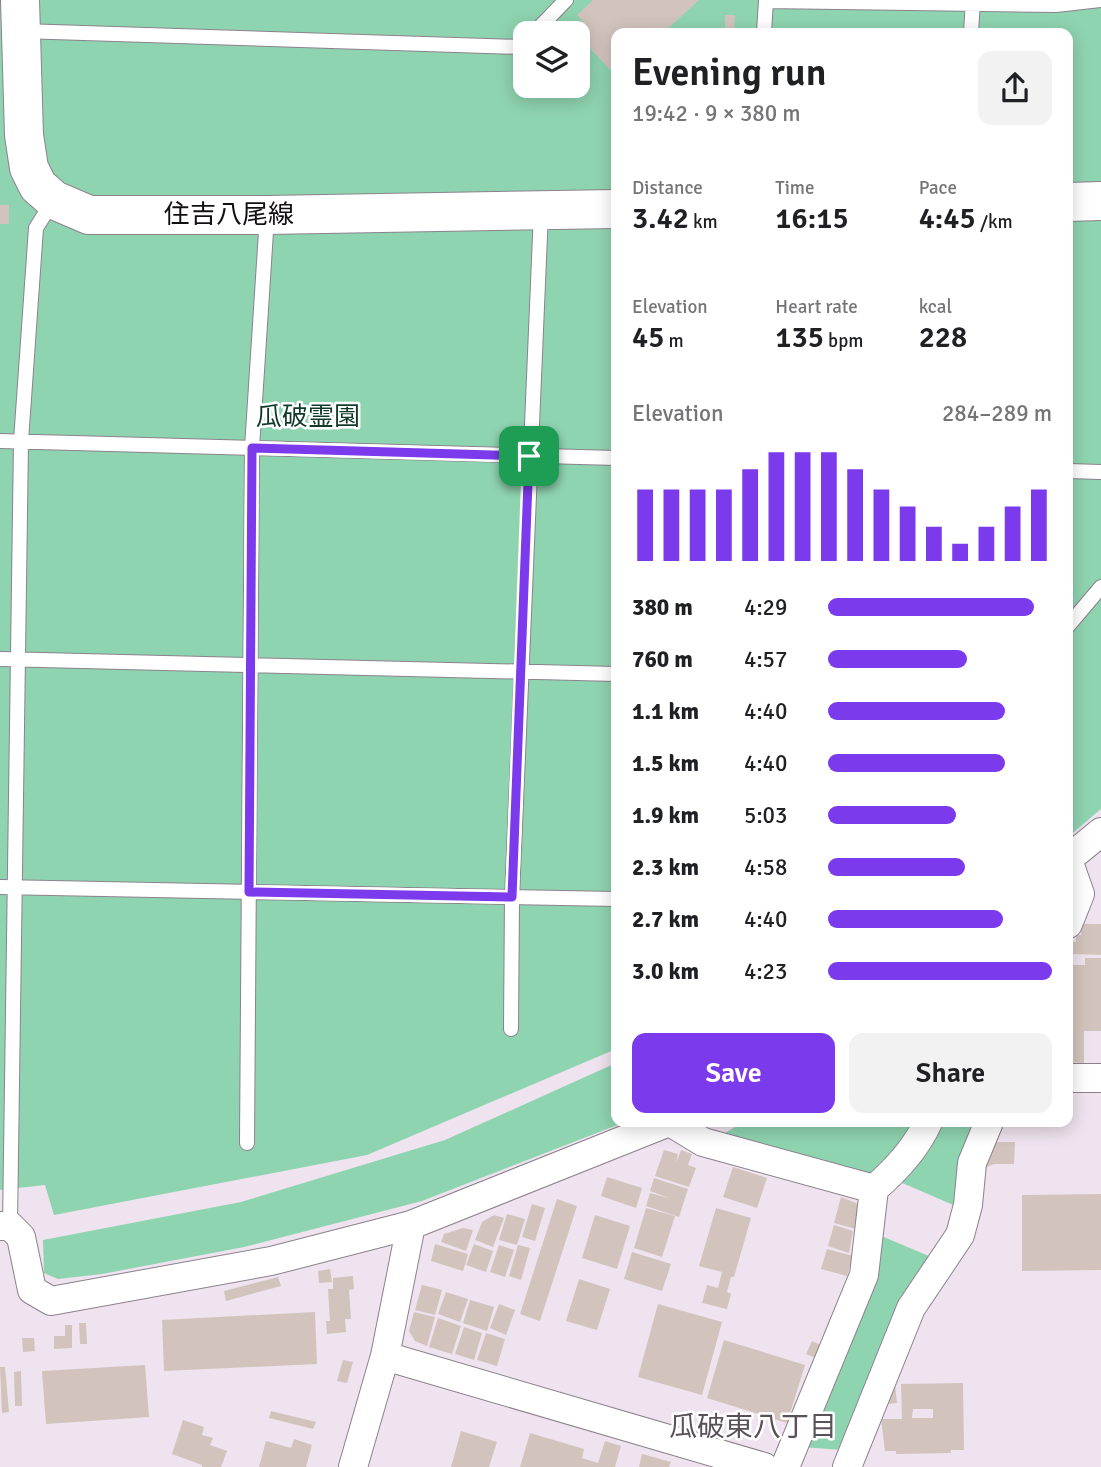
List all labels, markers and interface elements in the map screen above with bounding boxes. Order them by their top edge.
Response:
map controls [513,21,590,98]
button: layers [513,21,590,98]
text: Evening run [632,49,826,96]
button: share [978,51,1052,125]
text: 19:42 · 9 × 380 m [632,99,801,128]
text: Distance [632,176,703,200]
text: Time [775,176,814,200]
text: Pace [919,176,957,200]
street label: 住吉八尾線 [164,199,294,231]
text: 3.42 [632,200,689,237]
text: 16:15 [775,200,849,237]
text: 4:45 [919,200,976,237]
text: km [689,210,718,234]
text: /km [976,210,1013,234]
text: Elevation [632,295,708,319]
text: Heart rate [775,295,858,319]
text: kcal [919,295,952,319]
text: 45 [632,319,664,356]
text: 135 [775,319,824,356]
text: 228 [919,319,967,356]
text: m [664,329,684,353]
text: bpm [824,329,863,353]
text: Elevation [632,399,724,428]
text: 284–289 m [942,399,1052,428]
park label: 瓜破霊園 [256,401,360,433]
pin [499,426,559,486]
icon: arrive [510,437,548,475]
text: 380 m [632,593,693,622]
text: 4:29 [744,593,787,622]
text: 760 m [632,645,693,674]
text: 4:57 [744,645,787,674]
text: 1.1 km [632,697,699,726]
text: 4:40 [744,697,787,726]
text: 1.5 km [632,749,699,778]
text: 4:40 [744,749,787,778]
text: 1.9 km [632,801,699,830]
text: 5:03 [744,801,787,830]
text: 2.3 km [632,853,699,882]
text: 4:58 [744,853,787,882]
text: 2.7 km [632,905,699,934]
text: 4:40 [744,905,787,934]
text: 3.0 km [632,957,699,986]
text: 4:23 [744,957,787,986]
button: Save [632,1033,835,1113]
button: Share [849,1033,1052,1113]
district label: 瓜破東八丁目 [669,1410,837,1444]

